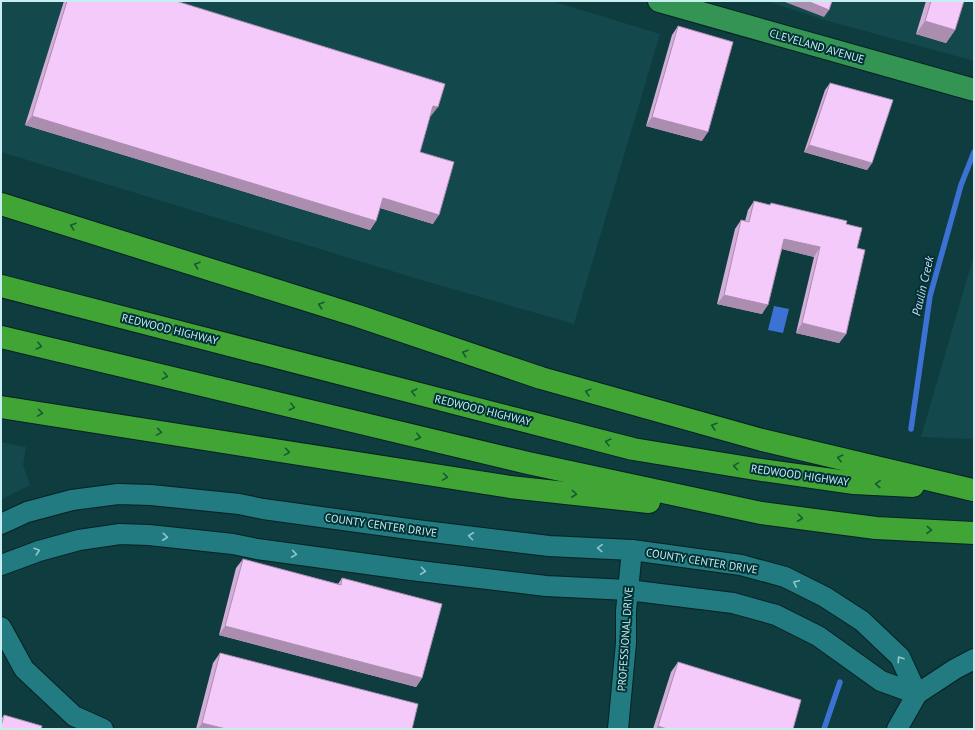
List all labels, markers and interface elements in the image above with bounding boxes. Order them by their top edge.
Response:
street label: CLEVELAND AVENUE [768,26,866,66]
one-way arrow [70,222,77,231]
water label: Paulin Creek [908,254,937,317]
one-way arrow [194,262,201,270]
one-way arrow [318,301,325,309]
street label: REDWOOD HIGHWAY [120,310,220,348]
one-way arrow [36,341,42,349]
one-way arrow [461,349,468,357]
one-way arrow [162,372,169,380]
one-way arrow [585,388,592,396]
one-way arrow [411,389,417,397]
street label: REDWOOD HIGHWAY [433,391,533,429]
one-way arrow [289,402,295,410]
one-way arrow [36,408,43,417]
one-way arrow [711,422,718,431]
one-way arrow [156,427,162,436]
one-way arrow [414,432,421,441]
one-way arrow [605,438,612,447]
one-way arrow [284,447,290,456]
one-way arrow [837,455,843,463]
street label: REDWOOD HIGHWAY [750,461,851,489]
one-way arrow [732,462,739,471]
one-way arrow [442,472,448,481]
one-way arrow [875,480,881,488]
one-way arrow [571,489,577,498]
street label: COUNTY CENTER DRIVE [324,510,438,540]
one-way arrow [797,513,803,522]
one-way arrow [926,526,932,535]
one-way arrow [162,532,168,541]
one-way arrow [468,532,474,541]
one-way arrow [597,544,603,553]
street label: COUNTY CENTER DRIVE [645,545,759,577]
one-way arrow [34,548,41,556]
one-way arrow [291,549,297,558]
one-way arrow [420,566,426,575]
one-way arrow [793,580,801,588]
street label: PROFESSIONAL DRIVE [614,586,636,692]
one-way arrow [897,656,905,663]

